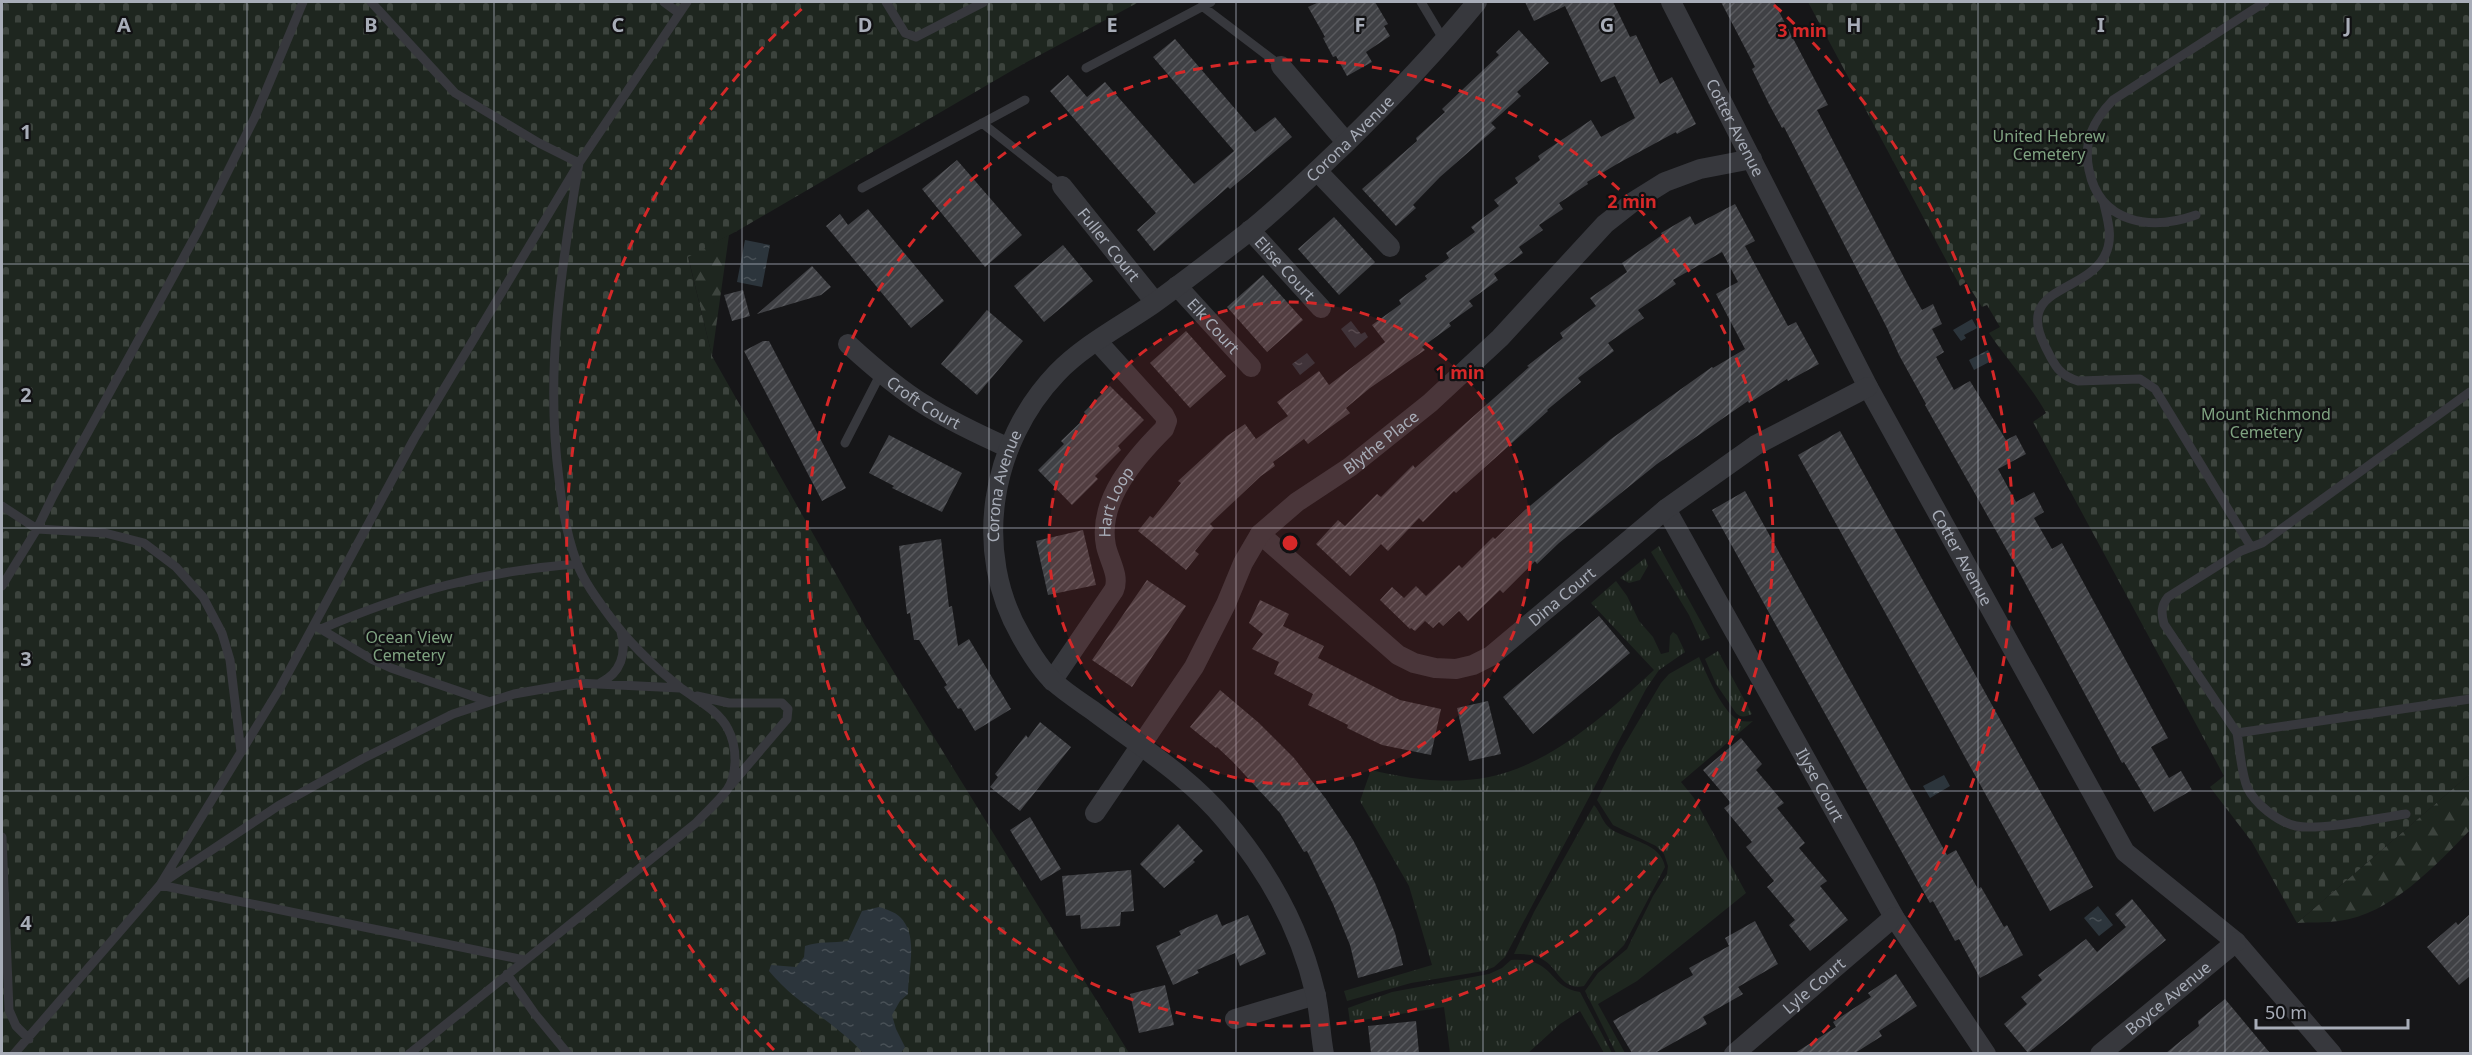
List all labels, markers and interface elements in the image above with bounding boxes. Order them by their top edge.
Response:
text: A [117,11,131,38]
text: B [364,11,378,38]
text: C [612,11,625,38]
text: D [858,11,872,38]
text: E [1106,11,1118,38]
text: F [1355,11,1365,38]
text: G [1600,11,1614,38]
text: H [1846,11,1862,38]
text: I [2097,11,2105,38]
text: J [2343,11,2351,38]
text: 3 min [1777,18,1827,42]
street label: Cotter Avenue [1701,75,1769,180]
street label: Corona Avenue [1301,90,1399,187]
text: 1 [20,118,32,145]
park label: United Hebrew Cemetery [1993,125,2106,165]
text: 2 min [1607,189,1657,213]
street label: Fuller Court [1073,203,1145,286]
street label: Elise Court [1250,231,1320,306]
street label: Elk Court [1182,293,1245,358]
text: 1 min [1435,360,1485,384]
street label: Croft Court [882,371,965,434]
text: 2 [20,381,32,408]
park label: Mount Richmond Cemetery [2201,403,2331,443]
street label: Blythe Place [1339,405,1423,480]
street label: Corona Avenue [982,426,1027,542]
street label: Hart Loop [1094,462,1139,538]
street label: Cotter Avenue [1926,505,1998,610]
centre of rings [1280,533,1300,553]
street label: Dina Court [1524,562,1600,631]
park label: Ocean View Cemetery [365,626,453,666]
text: 3 [20,645,32,672]
street label: Ilyse Court [1791,744,1850,826]
text: 4 [20,909,32,936]
street label: Lyle Court [1778,952,1850,1019]
street label: Boyce Avenue [2120,956,2215,1040]
scale bar [2256,992,2408,1030]
text: 50 m [2265,1000,2307,1024]

